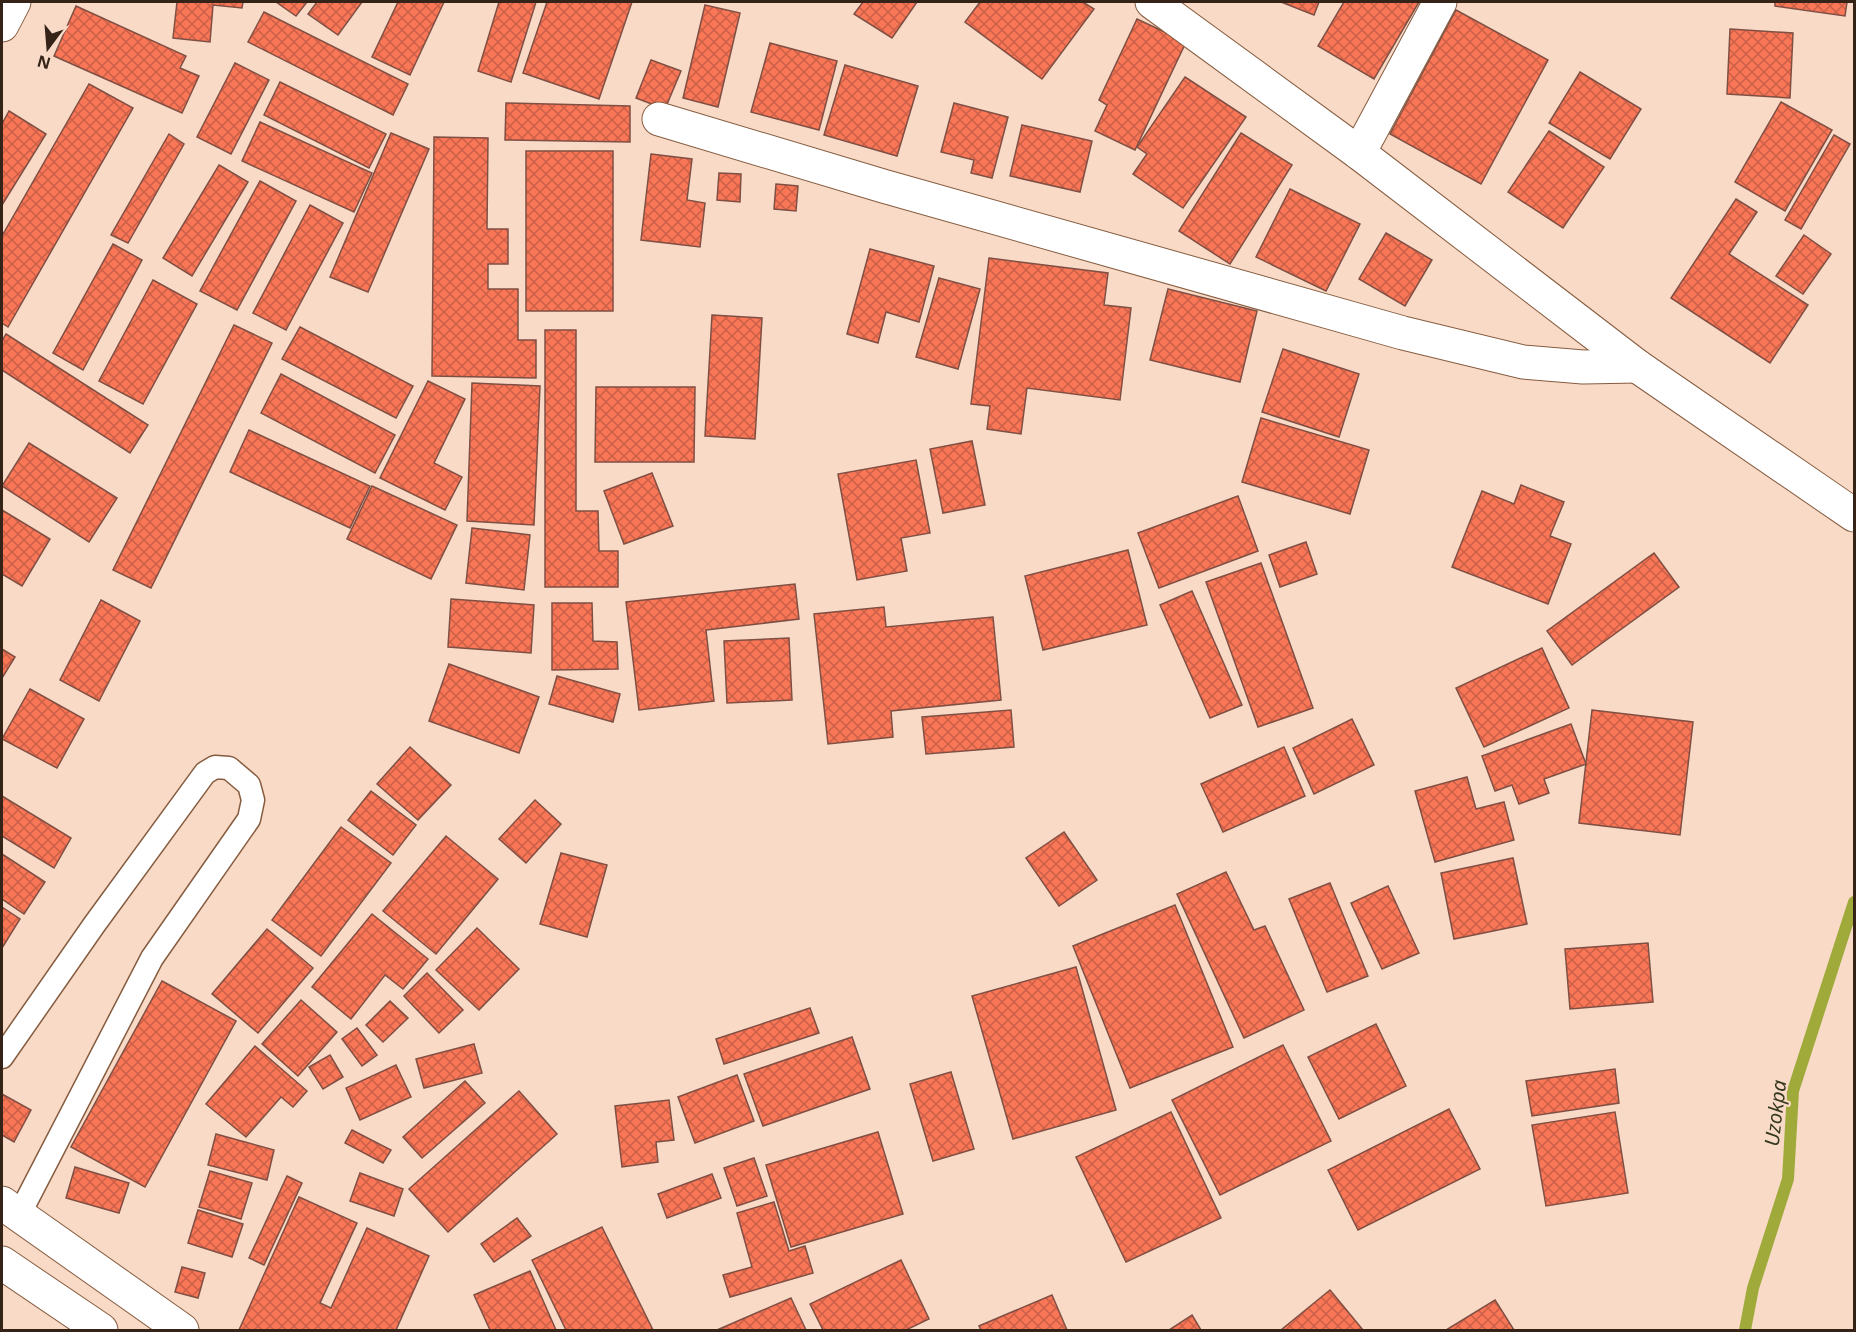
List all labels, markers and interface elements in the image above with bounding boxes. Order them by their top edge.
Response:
north arrow [18,18,78,78]
text: N [35,50,53,75]
water label: Uzokpa [1758,1078,1792,1148]

